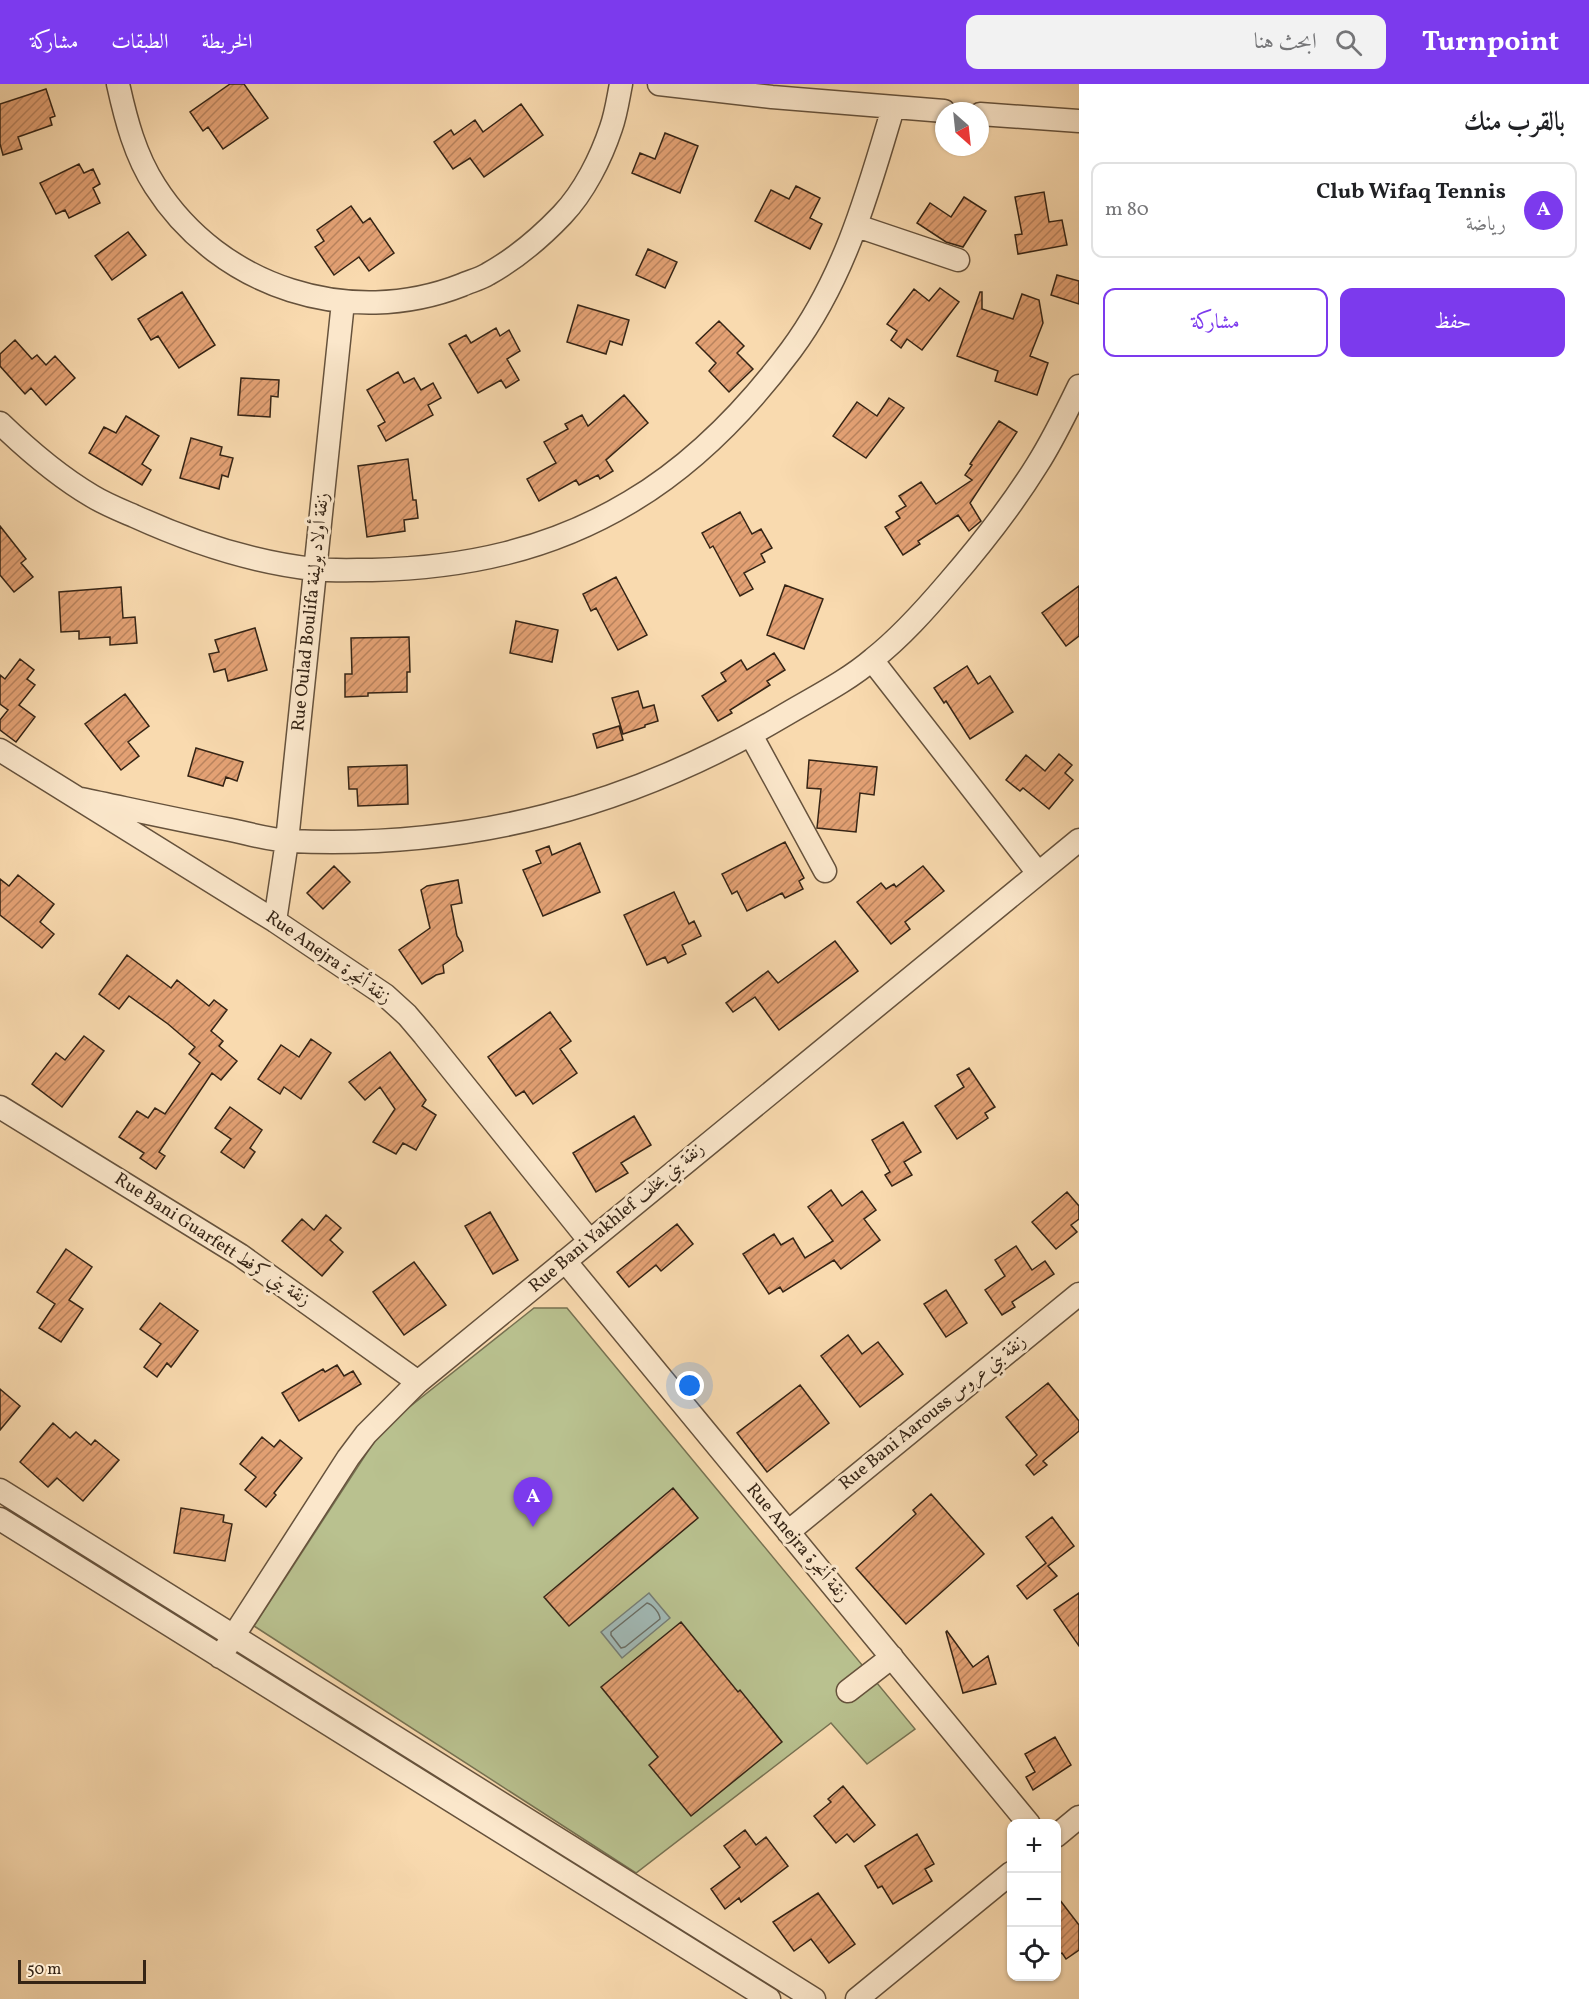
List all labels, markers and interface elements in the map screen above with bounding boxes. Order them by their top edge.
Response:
search box [966,15,1386,69]
text: Turnpoint [1422,23,1559,62]
icon: search [1332,26,1365,59]
text: ابحث هنا [1254,27,1317,58]
text: مشاركة [30,28,78,57]
text: الطبقات [111,28,168,57]
text: الخريطة [201,28,253,57]
north arrow [935,102,989,156]
text: بالقرب منك [1464,105,1565,141]
text: Club Wifaq Tennis [1316,177,1506,208]
text: 80 m [1105,196,1149,224]
text: A [1536,196,1551,224]
text: رياضة [1466,211,1506,239]
button: مشاركة [1103,288,1328,357]
button: حفظ [1340,288,1565,357]
street label: Rue Oulad Boulifa زنقة أولاد بوليفة [284,491,336,733]
street label: Rue Anejra زنقة أنجرة [260,904,397,1011]
street label: Rue Bani Yakhlef زنقة بني يخلف [524,1137,711,1300]
street label: Rue Bani Guarfett زنقة بني كرفط [108,1167,315,1314]
street label: Rue Bani Aarouss زنقة بني عروس [834,1330,1033,1498]
your location [675,1371,704,1400]
street label: Rue Anejra زنقة أنجرة [740,1477,856,1608]
pin: A [514,1478,552,1527]
map controls [1007,1819,1061,1981]
button: + [1007,1819,1061,1873]
button: − [1007,1873,1061,1927]
button: locate [1007,1927,1061,1981]
scale bar [18,1957,146,1984]
text: 50 m [27,1959,61,1981]

